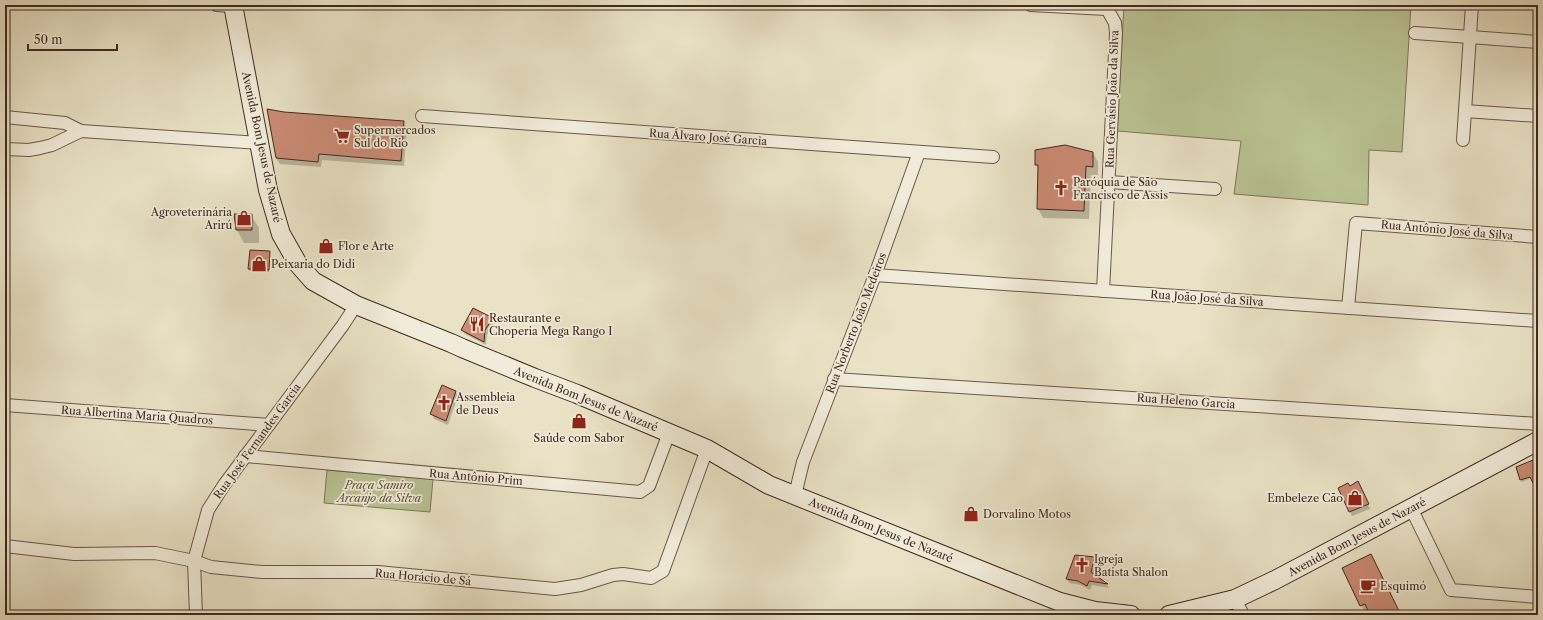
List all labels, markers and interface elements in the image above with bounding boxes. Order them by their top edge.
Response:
scale bar [28,26,117,52]
street label: Rua Gervásio João da Silva [1103,30,1121,168]
text: 50 m [34,32,63,47]
street label: Avenida Bom Jesus de Nazaré [239,69,285,224]
place label: Supermercados Sul do Rio [354,123,436,150]
street label: Rua Álvaro José Garcia [648,126,768,148]
supermarket icon: Supermercados Sul do Rio [333,127,351,145]
place label: Paróquia de São Francisco de Assis [1073,175,1168,202]
church icon: Paróquia de São Francisco de Assis [1052,179,1070,197]
place label: Agroveterinária Arirú [150,205,232,232]
shop icon: Agroveterinária Arirú [235,209,253,227]
street label: Rua Antônio José da Silva [1380,217,1514,243]
shop icon: Flor e Arte [317,237,335,255]
place label: Flor e Arte [338,239,394,253]
street label: Rua Norberto João Medeiros [823,250,889,395]
shop icon: Peixaria do Didi [250,255,268,273]
place label: Peixaria do Didi [271,257,356,271]
street label: Rua João José da Silva [1150,287,1264,309]
place label: Restaurante e Choperia Mega Rango I [489,311,612,338]
restaurant icon: Restaurante e Choperia Mega Rango I [468,315,486,333]
street label: Avenida Bom Jesus de Nazaré [511,363,660,434]
street label: Rua José Fernandes Garcia [210,380,304,502]
place label: Assembleia de Deus [455,390,516,417]
street label: Rua Heleno Garcia [1136,391,1236,411]
church icon: Assembleia de Deus [435,394,453,412]
street label: Rua Albertina Maria Quadros [60,403,214,427]
shop icon: Saúde com Sabor [570,412,588,430]
place label: Saúde com Sabor [534,431,625,445]
street label: Rua Antônio Prim [429,466,524,488]
park label: Praça Samiro Arcanjo da Silva [335,478,421,505]
shop icon: Embeleze Cão [1346,489,1364,507]
place label: Embeleze Cão [1267,491,1343,505]
street label: Avenida Bom Jesus de Nazaré [806,494,955,565]
street label: Avenida Bom Jesus de Nazaré [1285,495,1428,580]
shop icon: Dorvalino Motos [962,505,980,523]
place label: Dorvalino Motos [983,507,1071,521]
place label: Igreja Batista Shalon [1094,552,1168,579]
church icon: Igreja Batista Shalon [1073,556,1091,574]
street label: Rua Horácio de Sá [374,566,472,588]
cafe icon: Esquimó [1359,577,1377,595]
place label: Esquimó [1380,579,1426,593]

